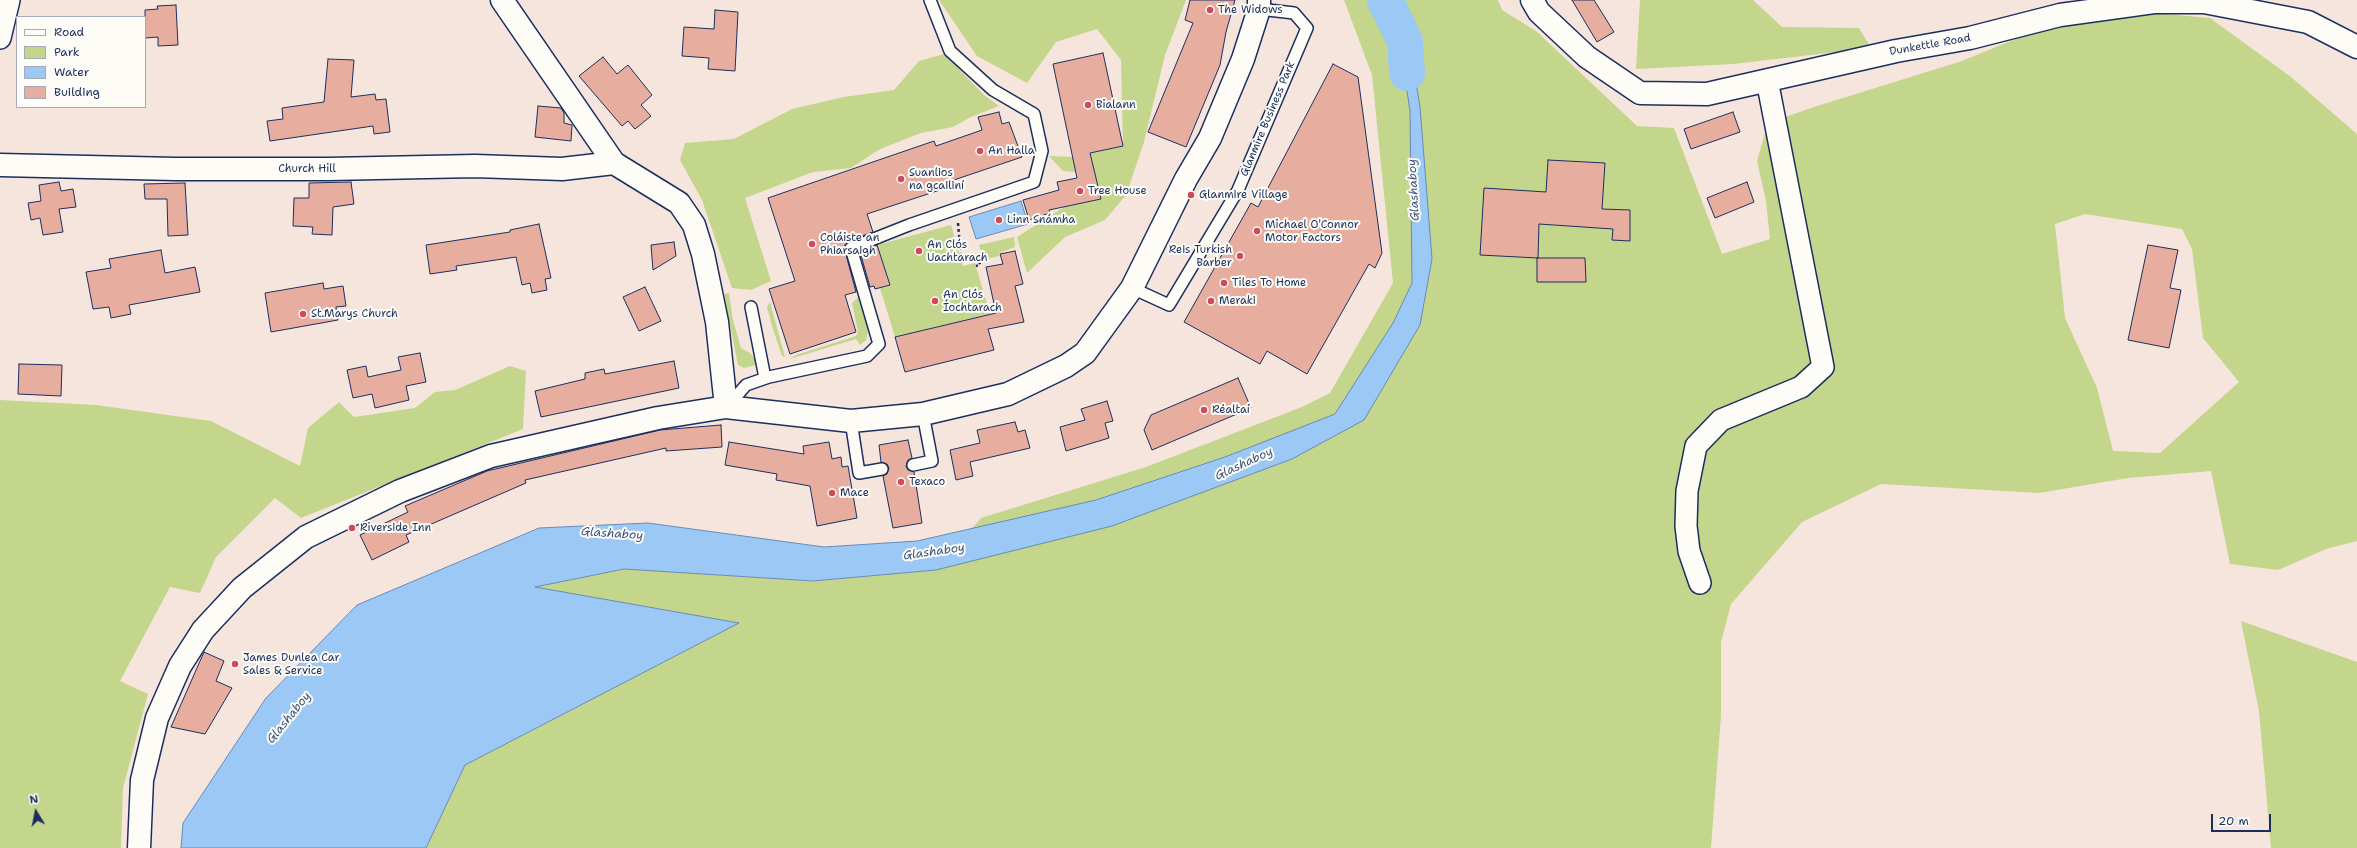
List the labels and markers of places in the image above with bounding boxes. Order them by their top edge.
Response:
place label: The Widows [1218,3,1283,17]
marker: The Widows [1205,5,1215,15]
place label: Bialann [1096,98,1136,112]
marker: Bialann [1083,100,1093,110]
place label: An Halla [988,144,1035,158]
marker: An Halla [975,146,985,156]
place label: Suanlios na gcailiní [909,166,964,192]
marker: Suanlios na gcailiní [896,174,906,184]
place label: Tree House [1088,184,1147,198]
marker: Tree House [1075,186,1085,196]
place label: Glanmire Village [1199,188,1288,202]
marker: Glanmire Village [1186,190,1196,200]
place label: Linn Snámha [1007,213,1075,227]
marker: Linn Snámha [994,215,1004,225]
place label: Michael O'Connor Motor Factors [1265,218,1359,244]
marker: Michael O'Connor Motor Factors [1252,226,1262,236]
place label: Coláiste an Phiarsaigh [820,231,879,257]
place label: An Clós Uachtarach [927,238,988,264]
marker: Coláiste an Phiarsaigh [807,239,817,249]
place label: Reis Turkish Barber [1169,243,1232,269]
marker: An Clós Uachtarach [914,246,924,256]
marker: Reis Turkish Barber [1235,251,1245,261]
place label: Tiles To Home [1232,276,1306,290]
marker: Tiles To Home [1219,278,1229,288]
place label: An Clós Íochtarach [943,288,1002,314]
place label: Meraki [1219,294,1256,308]
marker: An Clós Íochtarach [930,296,940,306]
marker: Meraki [1206,296,1216,306]
place label: St.Marys Church [311,307,398,321]
marker: St.Marys Church [298,309,308,319]
place label: Réaltaí [1212,403,1250,417]
marker: Réaltaí [1199,405,1209,415]
place label: Texaco [909,475,945,489]
marker: Texaco [896,477,906,487]
place label: Mace [840,486,869,500]
marker: Mace [827,488,837,498]
place label: Riverside Inn [360,521,431,535]
marker: Riverside Inn [347,523,357,533]
place label: James Dunlea Car Sales & Service [243,651,340,677]
marker: James Dunlea Car Sales & Service [230,659,240,669]

